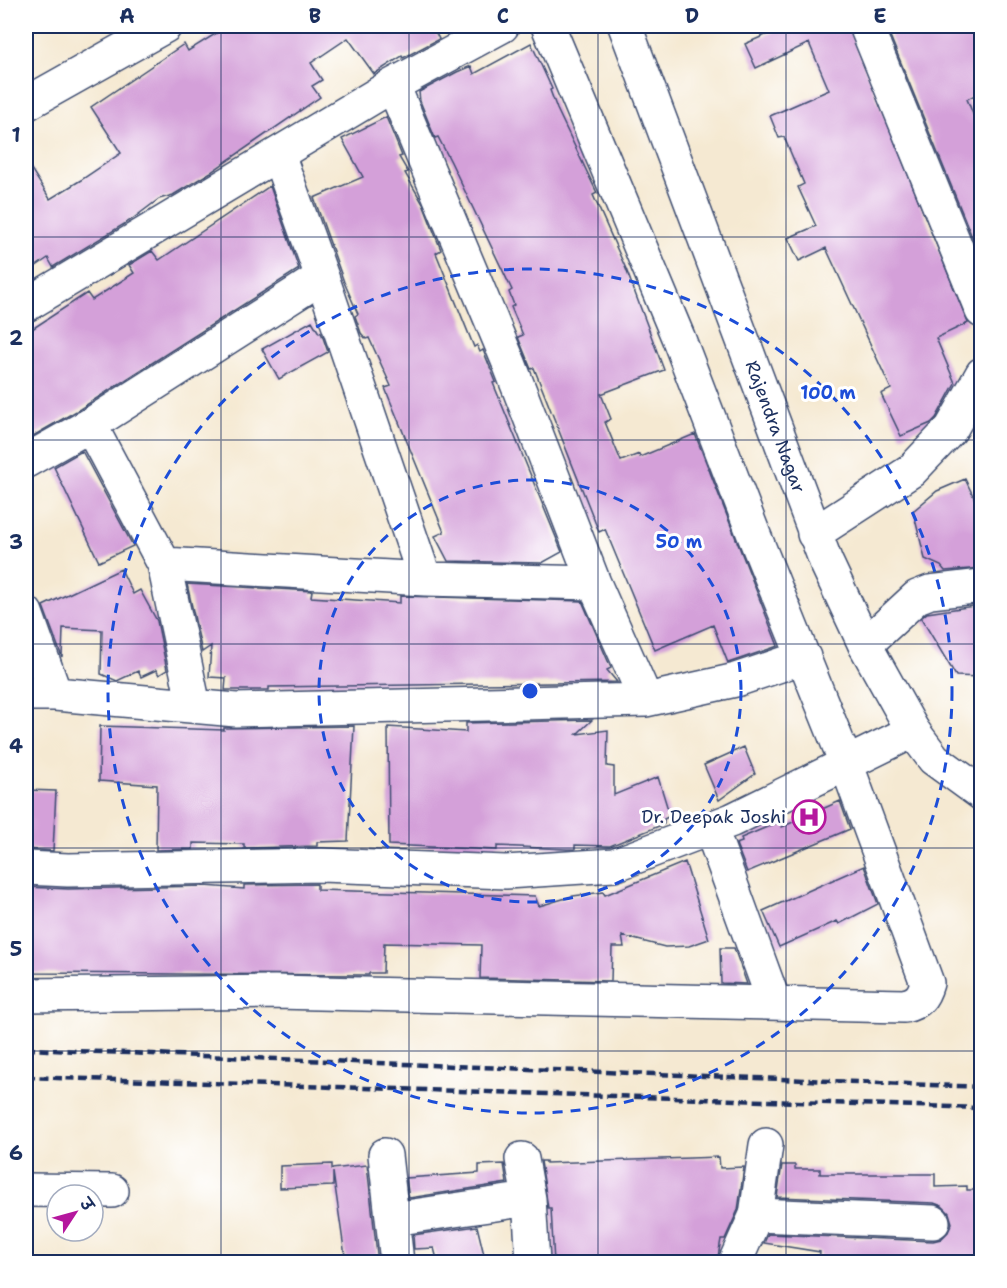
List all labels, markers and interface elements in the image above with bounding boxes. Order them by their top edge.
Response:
text: A [119,3,135,29]
text: B [309,3,321,29]
text: C [497,3,509,29]
text: D [685,3,699,29]
text: E [873,3,887,29]
text: 1 [11,122,21,148]
text: 2 [9,325,23,351]
street label: Rajendra Nagar [740,357,811,496]
text: 100 m [800,381,856,405]
text: 3 [9,529,23,555]
text: 50 m [656,530,703,554]
centre of rings [520,681,540,701]
text: 4 [9,733,23,759]
hospital icon: Dr. Deepak Joshi [791,799,827,835]
place label: Dr. Deepak Joshi [642,805,786,829]
text: 5 [10,936,22,962]
text: 6 [9,1140,23,1166]
north arrow [45,1183,105,1243]
text: उ [74,1192,99,1216]

